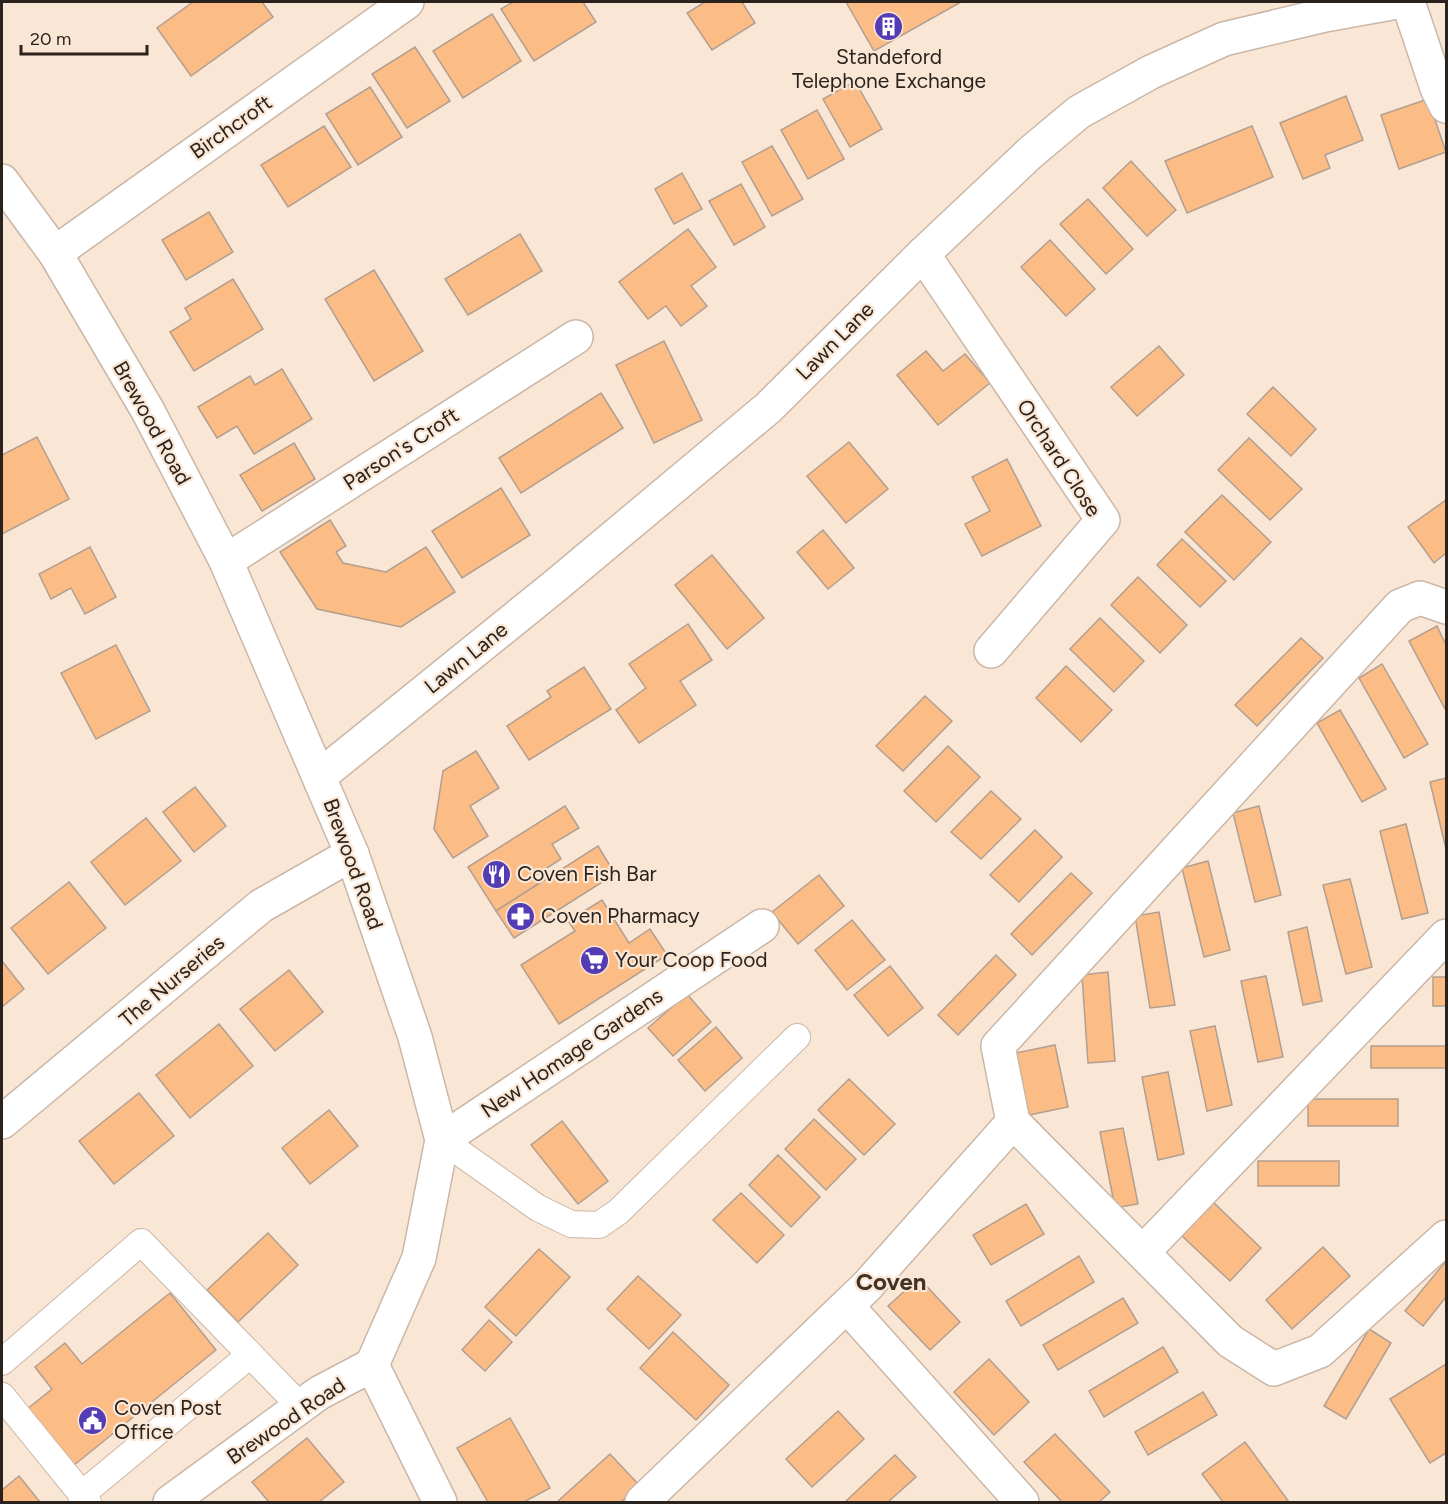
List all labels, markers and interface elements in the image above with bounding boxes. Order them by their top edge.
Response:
building icon: Standeford Telephone Exchange [873,10,905,42]
scale bar [21,18,147,56]
text: 20 m [30,28,71,50]
place label: Standeford Telephone Exchange [792,44,986,93]
street label: Birchcroft [185,89,277,164]
street label: Lawn Lane [791,297,879,385]
street label: Brewood Road [108,357,197,489]
street label: Orchard Close [1012,394,1107,521]
street label: Parson's Croft [338,402,463,495]
street label: Lawn Lane [419,617,512,699]
street label: Brewood Road [318,795,389,933]
restaurant icon: Coven Fish Bar [480,858,512,890]
place label: Coven Fish Bar [517,861,657,886]
pharmacy icon: Coven Pharmacy [504,900,536,932]
place label: Coven Pharmacy [541,903,699,928]
street label: The Nurseries [114,929,229,1032]
supermarket icon: Your Coop Food [578,944,610,976]
place label: Your Coop Food [615,947,768,972]
street label: New Homage Gardens [476,982,667,1123]
district label: Coven [856,1267,926,1296]
street label: Brewood Road [222,1372,350,1469]
place label: Coven Post Office [114,1395,222,1444]
public building icon: Coven Post Office [77,1404,109,1436]

